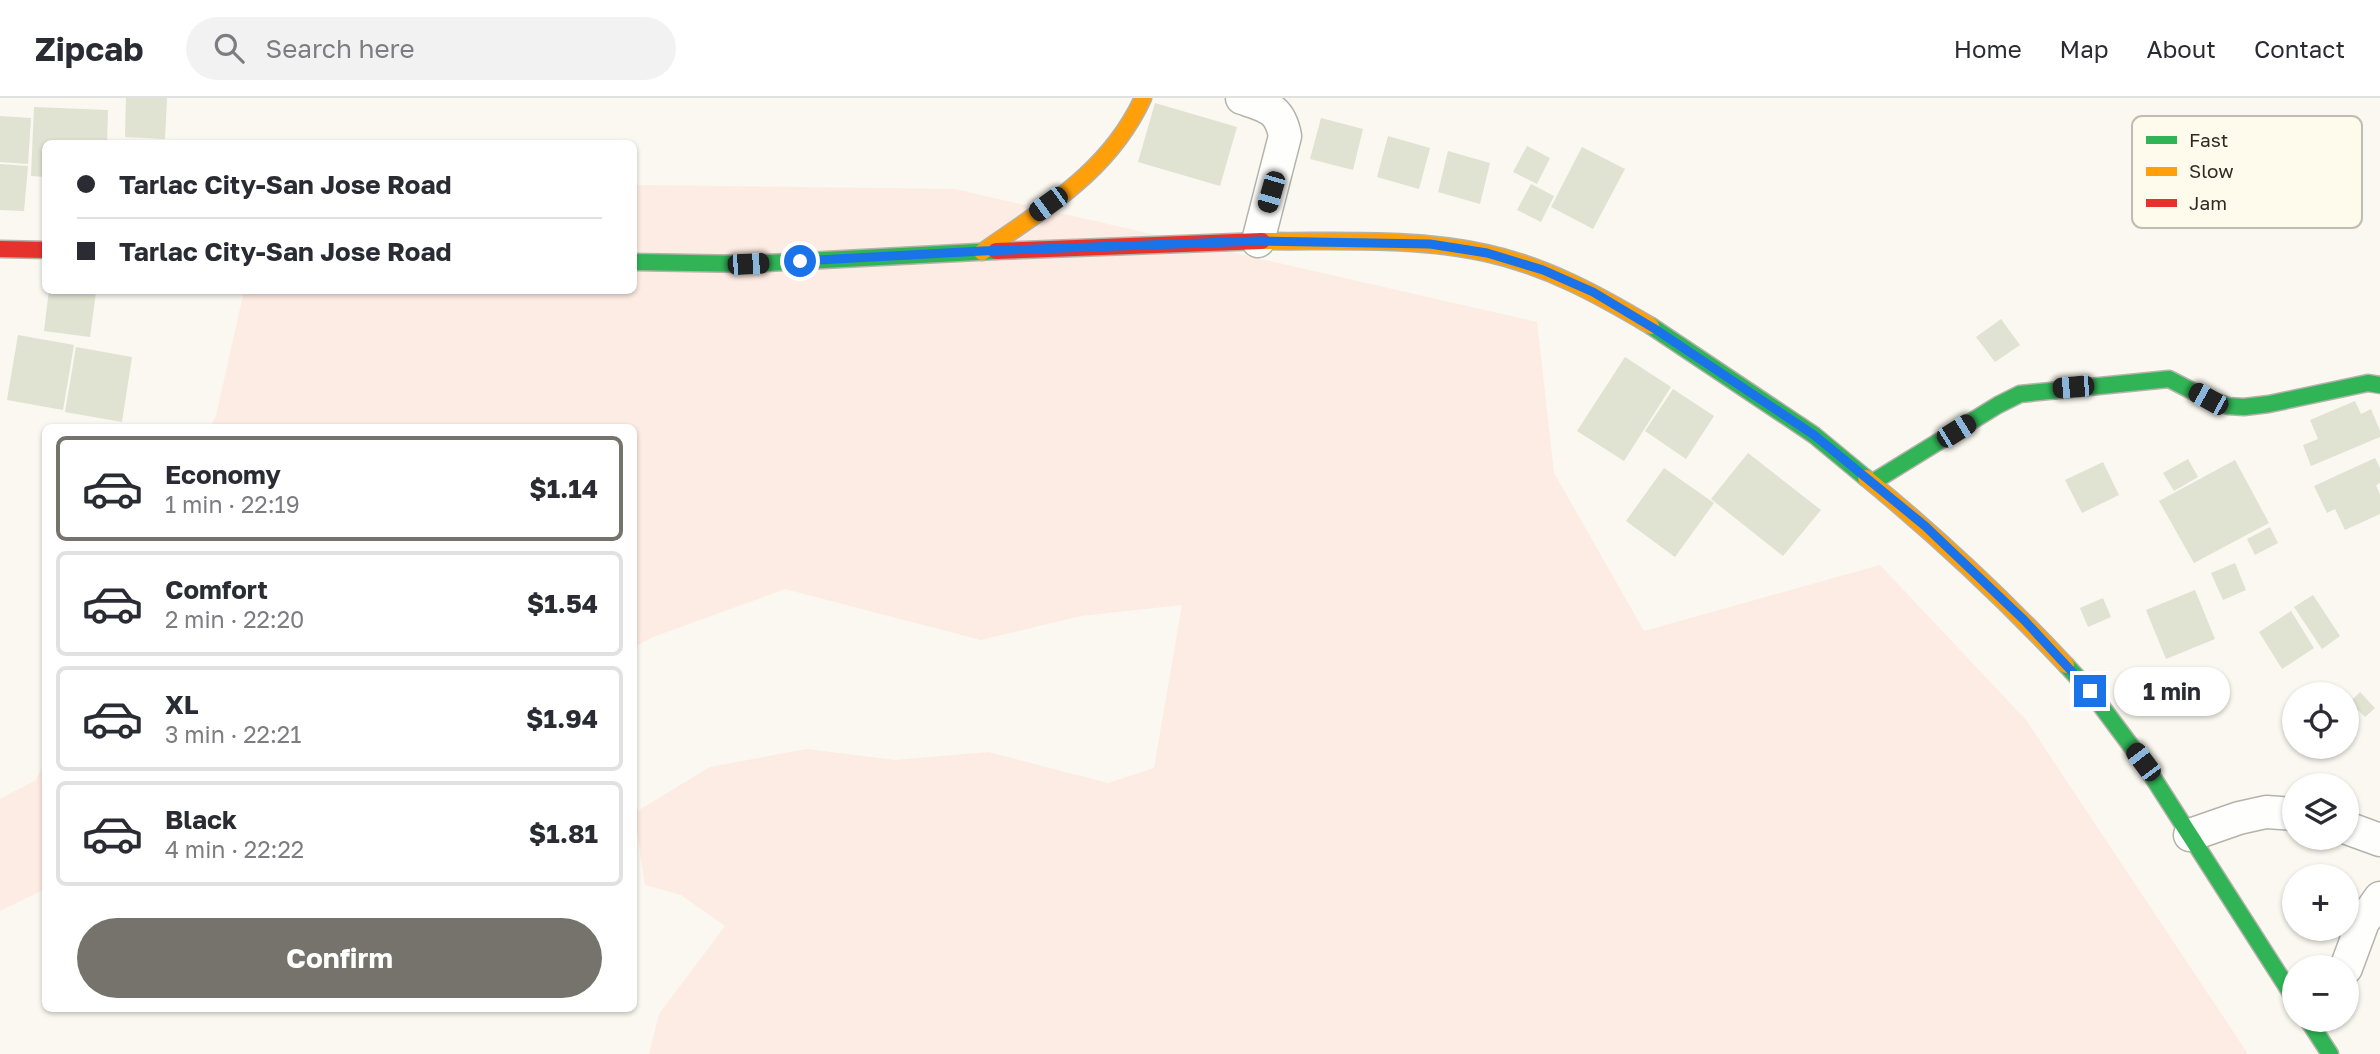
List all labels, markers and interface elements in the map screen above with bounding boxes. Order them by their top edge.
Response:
search box [186,17,676,80]
text: Zipcab [35,29,144,68]
icon: search [210,29,248,67]
text: Search here [266,33,415,64]
text: Home [1954,34,2022,63]
text: Map [2060,34,2109,63]
text: About [2147,34,2216,63]
text: Contact [2254,34,2345,63]
legend [2132,116,2362,228]
text: Fast [2189,128,2228,151]
text: Slow [2189,159,2234,182]
text: Tarlac City-San Jose Road [119,169,451,200]
car [1256,169,1287,215]
car [1025,183,1072,225]
text: Jam [2189,191,2227,214]
text: Tarlac City-San Jose Road [119,236,451,267]
route start [784,245,816,277]
car [727,252,770,276]
car [2052,375,2095,399]
car [2185,380,2232,418]
car [1933,411,1980,451]
icon: car [81,457,144,520]
text: Economy [165,459,281,490]
text: $1.14 [529,473,598,504]
text: 1 min · 22:19 [165,490,300,518]
icon: car [81,572,144,635]
text: Comfort [165,574,268,605]
text: $1.54 [527,588,598,619]
text: 2 min · 22:20 [165,605,304,633]
callout: 1 min [2114,666,2230,716]
route end [2074,675,2106,707]
text: 1 min [2143,677,2201,705]
map controls [2282,682,2359,1032]
button: locate [2282,682,2359,759]
icon: car [81,687,144,750]
text: XL [165,689,199,720]
text: $1.94 [526,703,598,734]
text: 3 min · 22:21 [165,720,301,748]
car [2122,739,2165,785]
button: layers [2282,773,2359,850]
icon: car [81,802,144,865]
text: Black [165,804,237,835]
text: $1.81 [529,818,598,849]
text: 4 min · 22:22 [165,835,304,863]
button: + [2282,864,2359,941]
button: Confirm [77,918,602,998]
button: − [2282,955,2359,1032]

